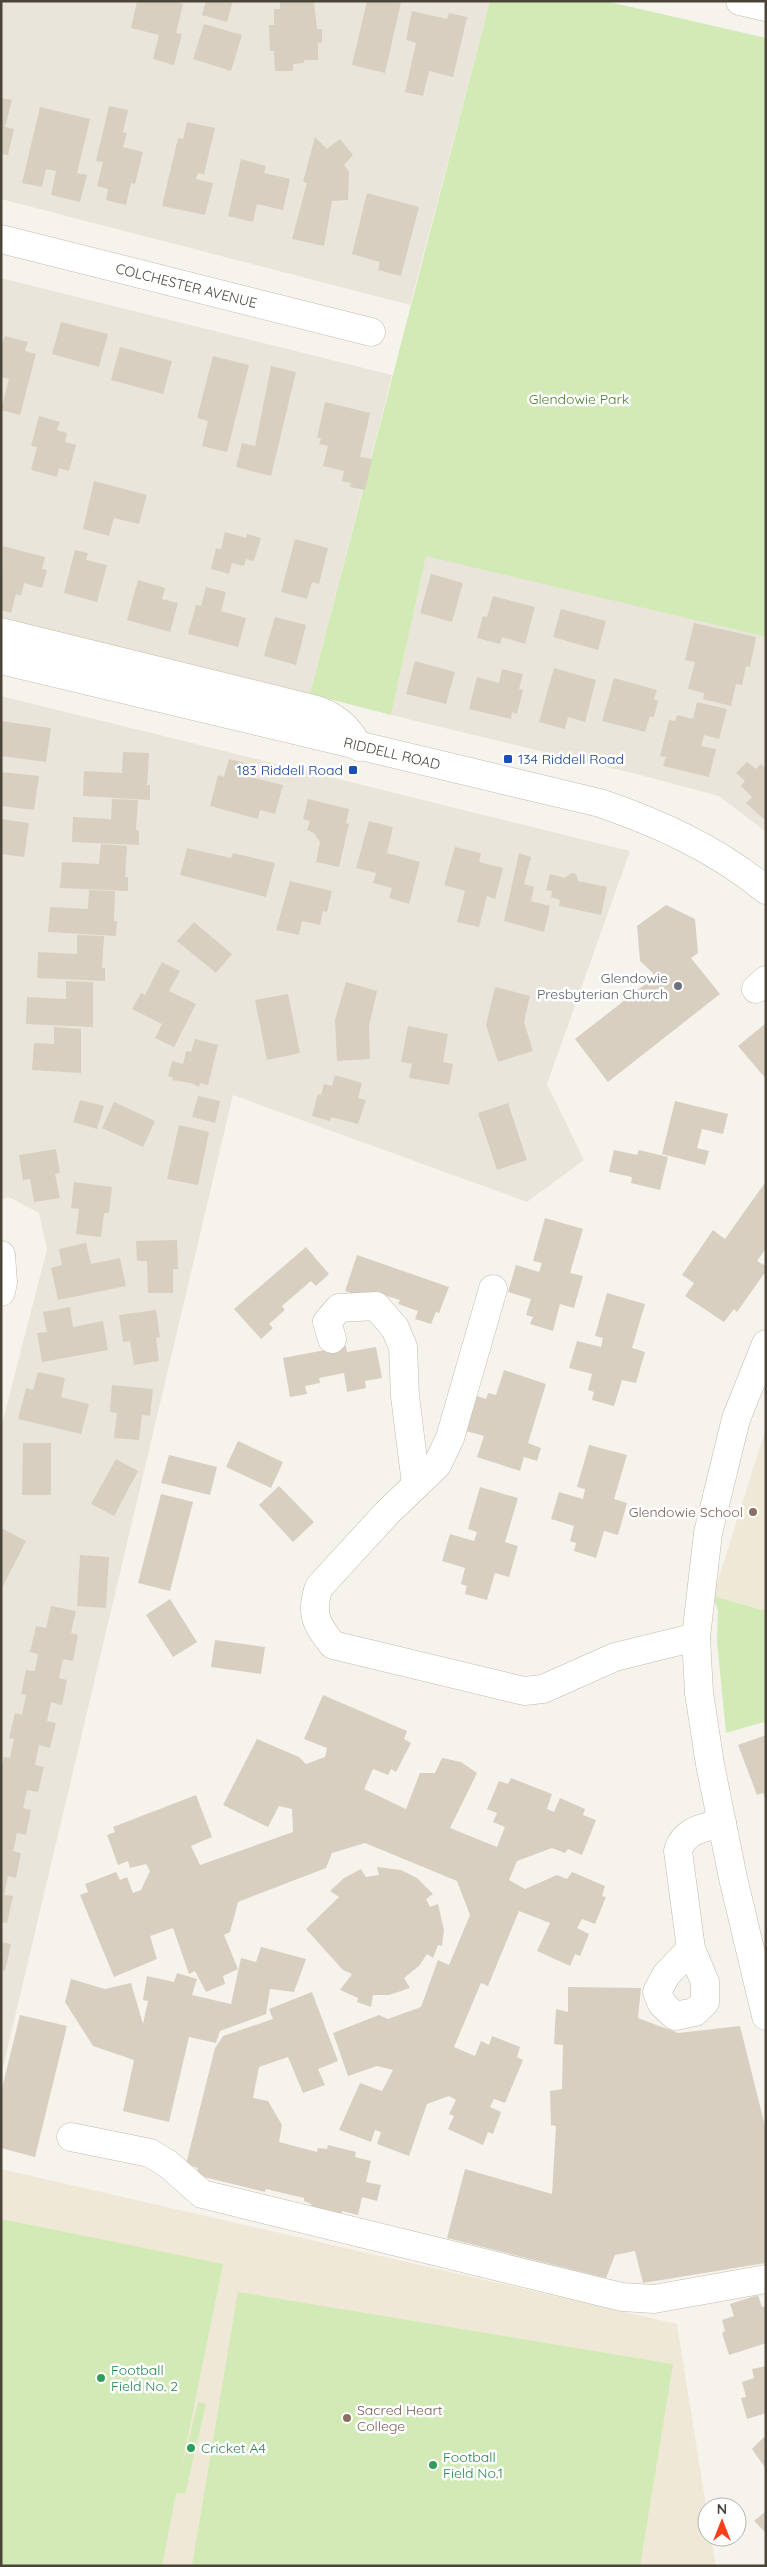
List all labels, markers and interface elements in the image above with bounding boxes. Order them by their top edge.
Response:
street label: COLCHESTER AVENUE [114,259,259,312]
park label: Glendowie Park [529,390,629,408]
street label: RIDDELL ROAD [342,733,442,774]
place label: 134 Riddell Road [518,750,624,768]
marker: 134 Riddell Road [502,753,514,765]
place label: 183 Riddell Road [237,761,343,779]
marker: 183 Riddell Road [347,764,359,776]
place label: Glendowie Presbyterian Church [537,969,668,1003]
marker: Glendowie Presbyterian Church [672,980,684,992]
place label: Glendowie School [629,1503,743,1521]
marker: Glendowie School [747,1506,759,1518]
place label: Football Field No. 2 [111,2361,178,2395]
marker: Football Field No. 2 [95,2372,107,2384]
place label: Sacred Heart College [357,2401,443,2435]
marker: Sacred Heart College [341,2412,353,2424]
place label: Cricket A4 [201,2439,266,2457]
marker: Cricket A4 [185,2442,197,2454]
place label: Football Field No.1 [443,2448,503,2482]
marker: Football Field No.1 [427,2459,439,2471]
north arrow [697,2497,747,2547]
text: N [717,2500,727,2518]

